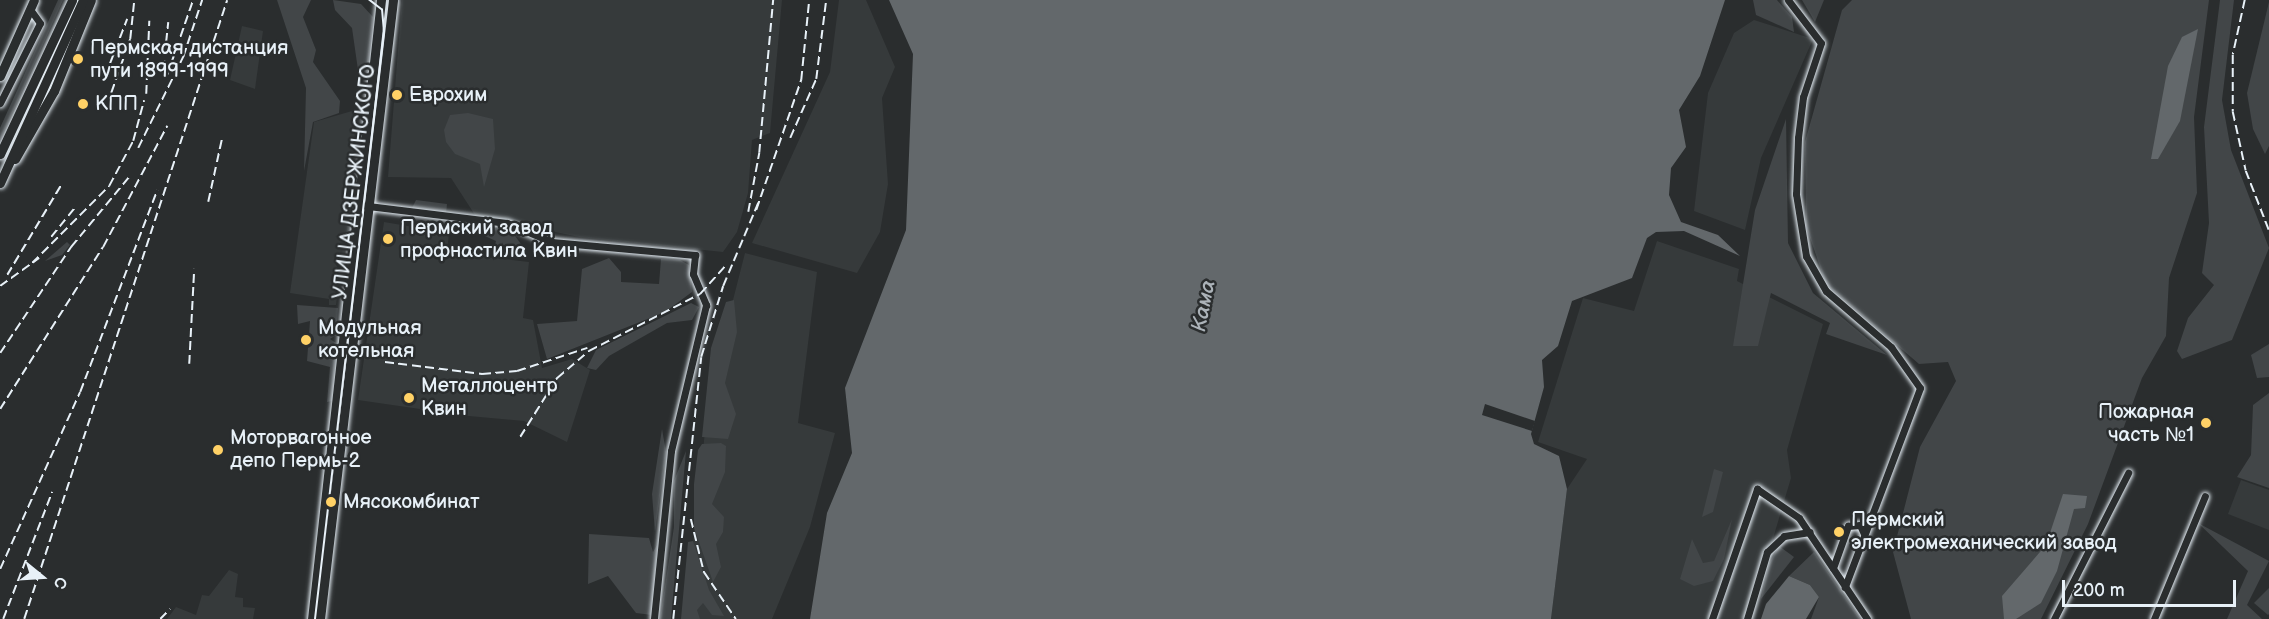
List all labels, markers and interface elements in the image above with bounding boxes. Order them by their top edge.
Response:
place label: Пермская дистанция пути 1899-1999 [90,36,288,83]
marker: Пермская дистанция пути 1899-1999 [71,52,85,66]
street label: УЛИЦА ДЗЕРЖИНСКОГО [329,63,381,301]
place label: Еврохим [409,83,487,107]
marker: Еврохим [390,88,404,102]
place label: КПП [95,92,138,116]
marker: КПП [76,97,90,111]
place label: Пермский завод профнастила Квин [400,216,578,263]
marker: Пермский завод профнастила Квин [381,232,395,246]
water label: Кама [1187,278,1221,334]
place label: Модульная котельная [318,316,421,363]
marker: Модульная котельная [299,333,313,347]
place label: Металлоцентр Квин [421,374,558,421]
marker: Металлоцентр Квин [402,391,416,405]
place label: Пожарная часть №1 [2098,400,2194,447]
marker: Пожарная часть №1 [2199,416,2213,430]
place label: Моторвагонное депо Пермь-2 [230,426,372,473]
marker: Моторвагонное депо Пермь-2 [211,443,225,457]
place label: Мясокомбинат [343,490,480,514]
marker: Мясокомбинат [324,495,338,509]
place label: Пермский электромеханический завод [1851,508,2117,555]
marker: Пермский электромеханический завод [1832,525,1846,539]
north arrow [12,547,72,607]
scale bar [2065,568,2239,606]
text: С [49,574,70,591]
text: 200 m [2073,580,2125,601]

